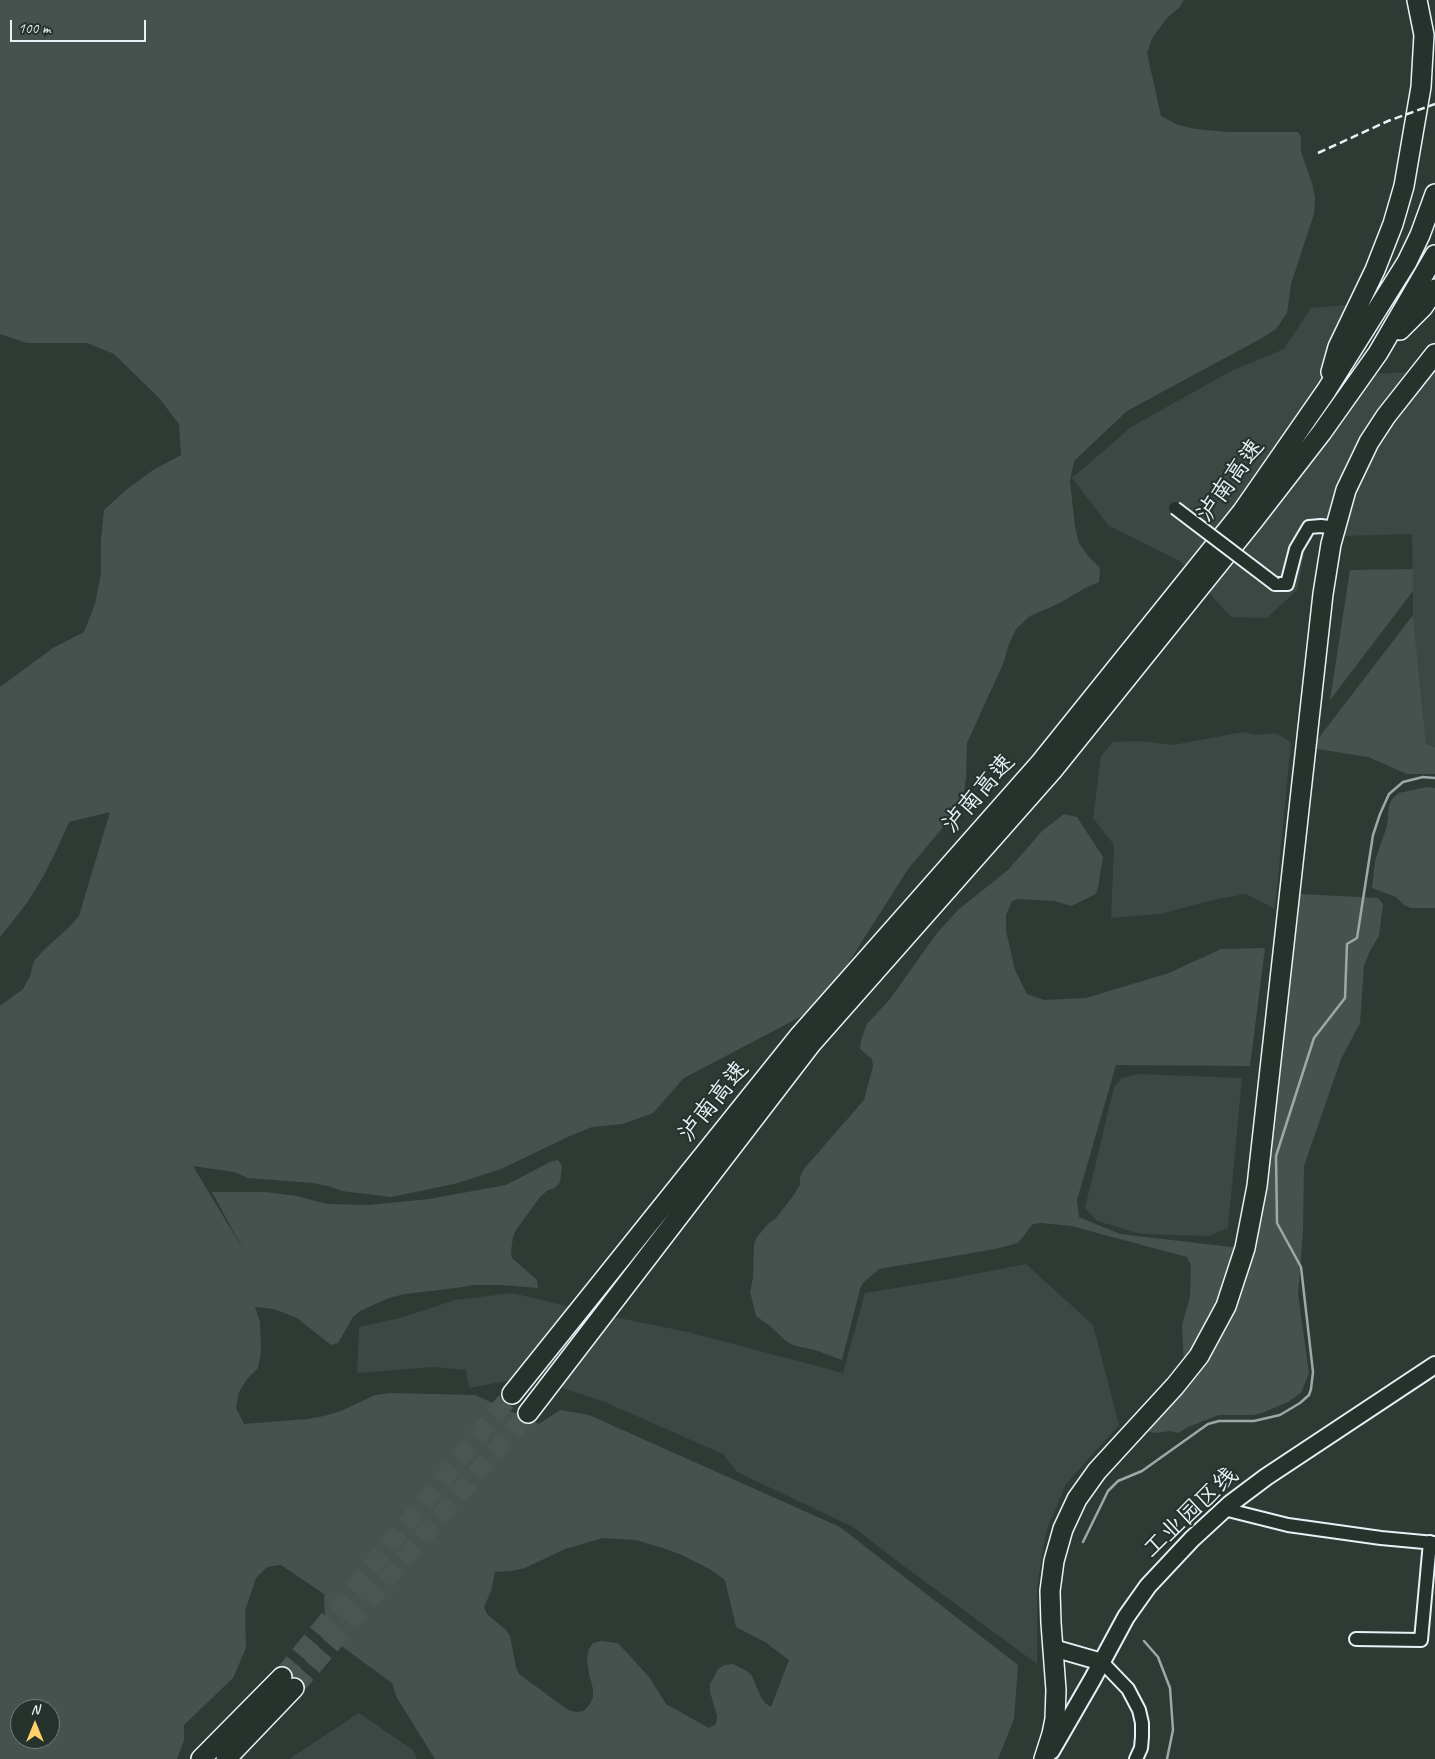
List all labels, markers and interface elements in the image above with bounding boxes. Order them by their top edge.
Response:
scale bar [12,10,149,42]
text: 100 m [18,19,50,38]
street label: 泸南高速 [1191,434,1271,528]
street label: 泸南高速 [937,748,1021,840]
street label: 泸南高速 [673,1056,755,1148]
street label: 工业园区线 [1137,1462,1245,1564]
north arrow [10,1699,60,1749]
text: N [31,1701,39,1718]

